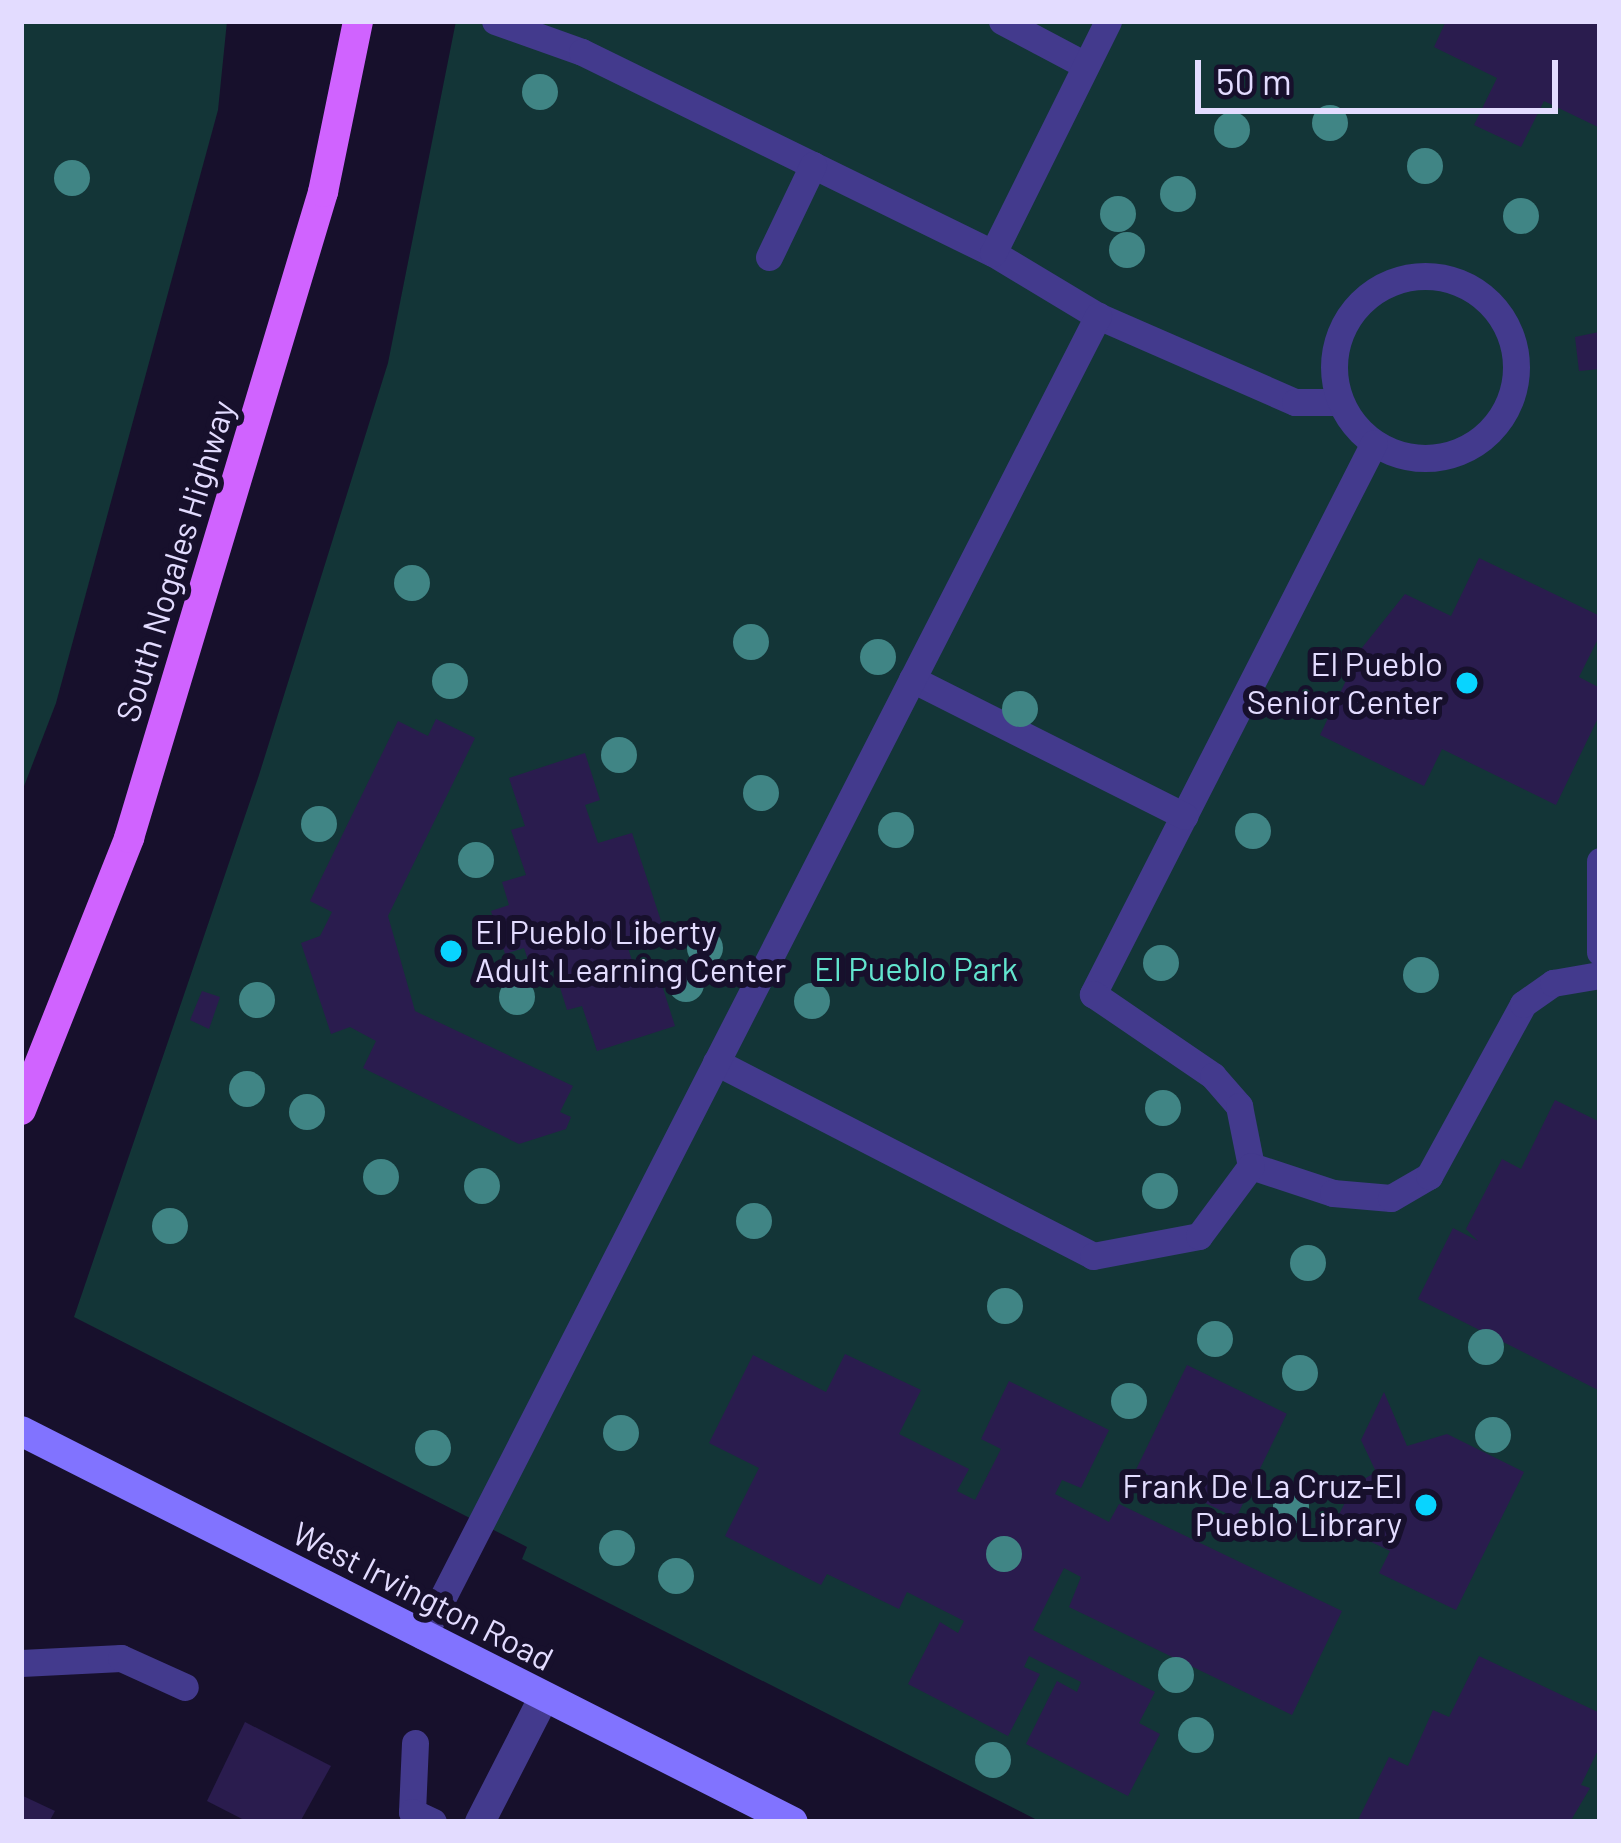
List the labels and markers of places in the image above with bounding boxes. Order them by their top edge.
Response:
place label: El Pueblo Senior Center [1247,644,1443,722]
marker: El Pueblo Senior Center [1454,670,1480,696]
place label: El Pueblo Liberty Adult Learning Center [475,912,786,990]
marker: El Pueblo Liberty Adult Learning Center [438,938,464,964]
place label: Frank De La Cruz-El Pueblo Library [1122,1466,1402,1544]
marker: Frank De La Cruz-El Pueblo Library [1413,1492,1439,1518]

